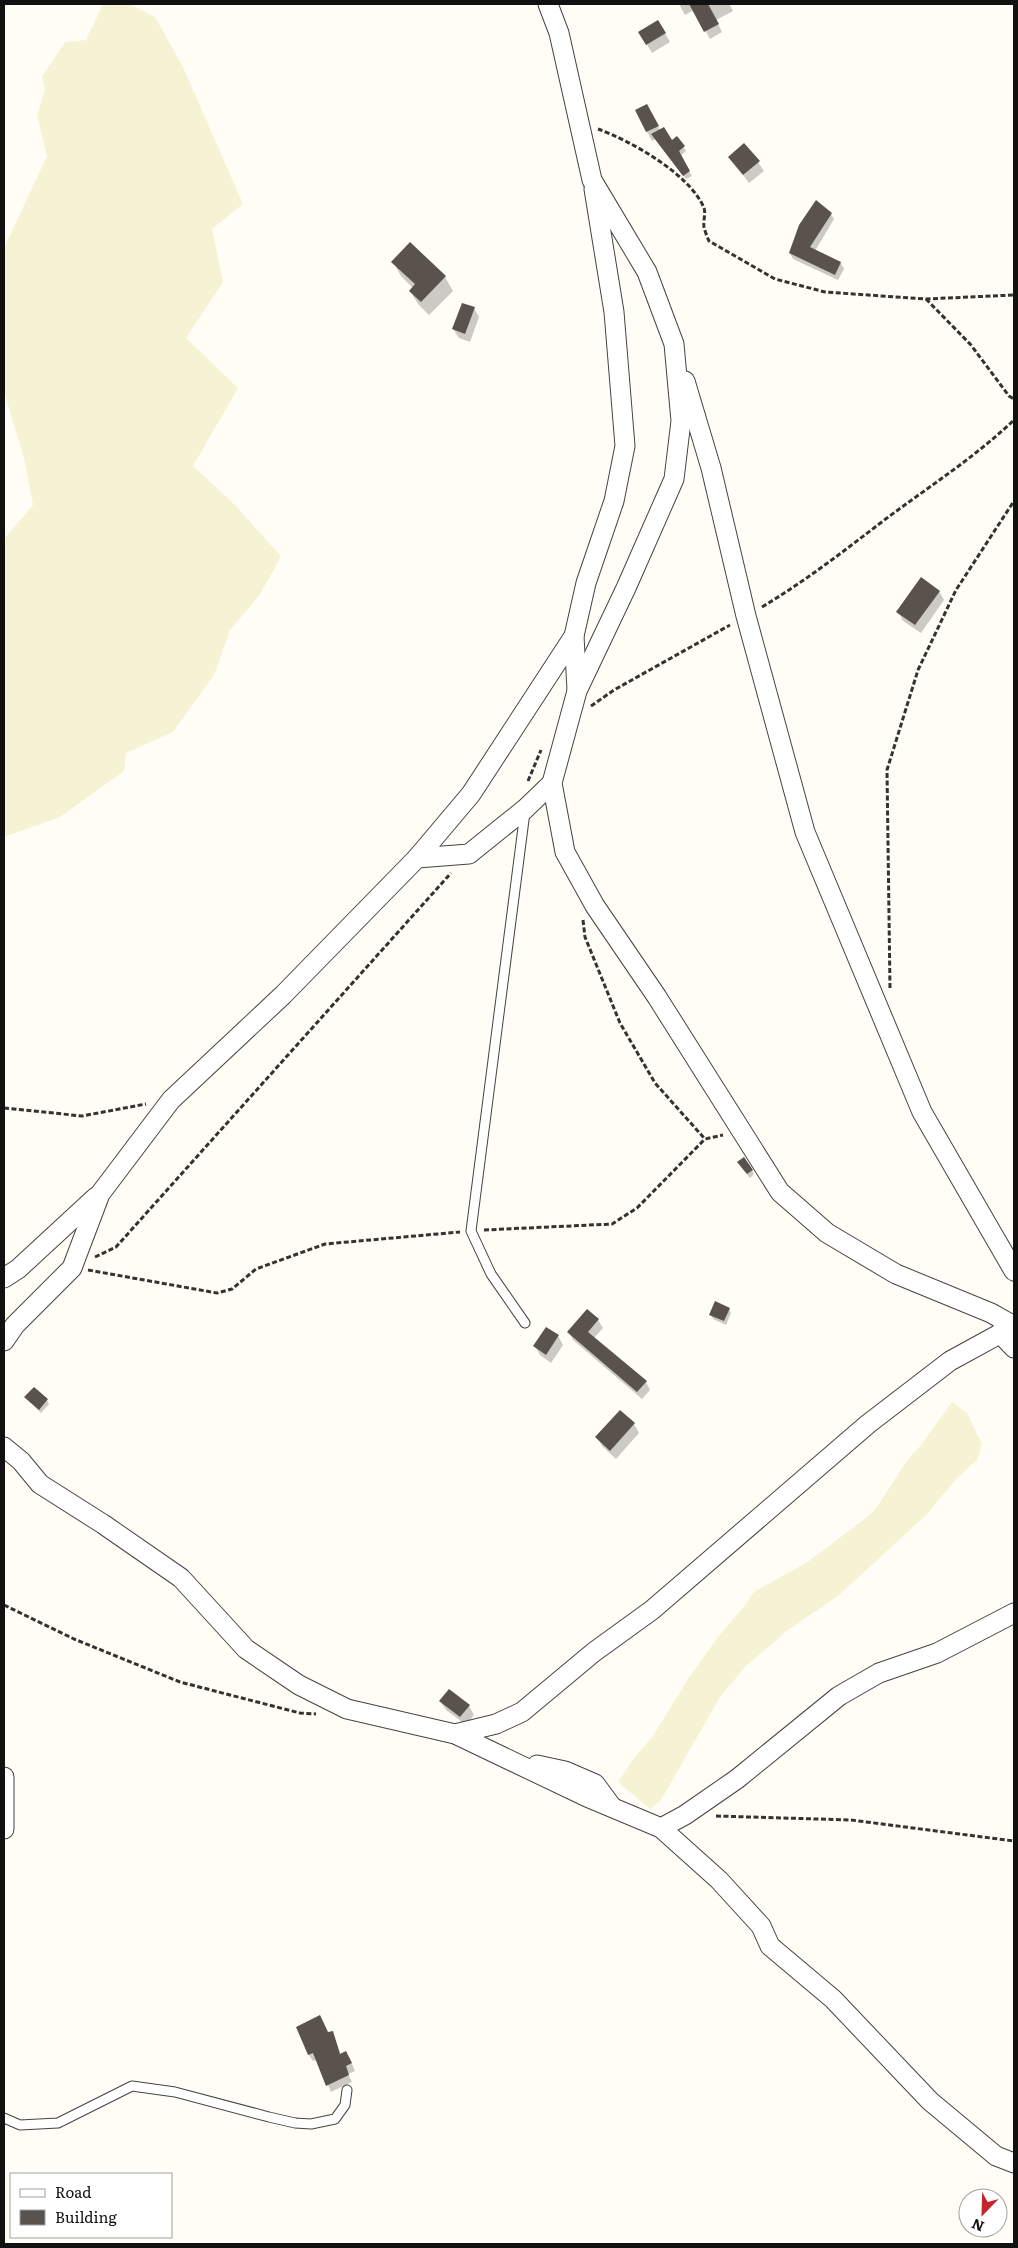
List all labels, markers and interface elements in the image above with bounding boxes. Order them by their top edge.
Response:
legend [10,2173,172,2238]
text: Road [55,2180,91,2203]
north arrow [958,2188,1008,2238]
text: Building [55,2205,117,2228]
text: N [968,2214,987,2237]

